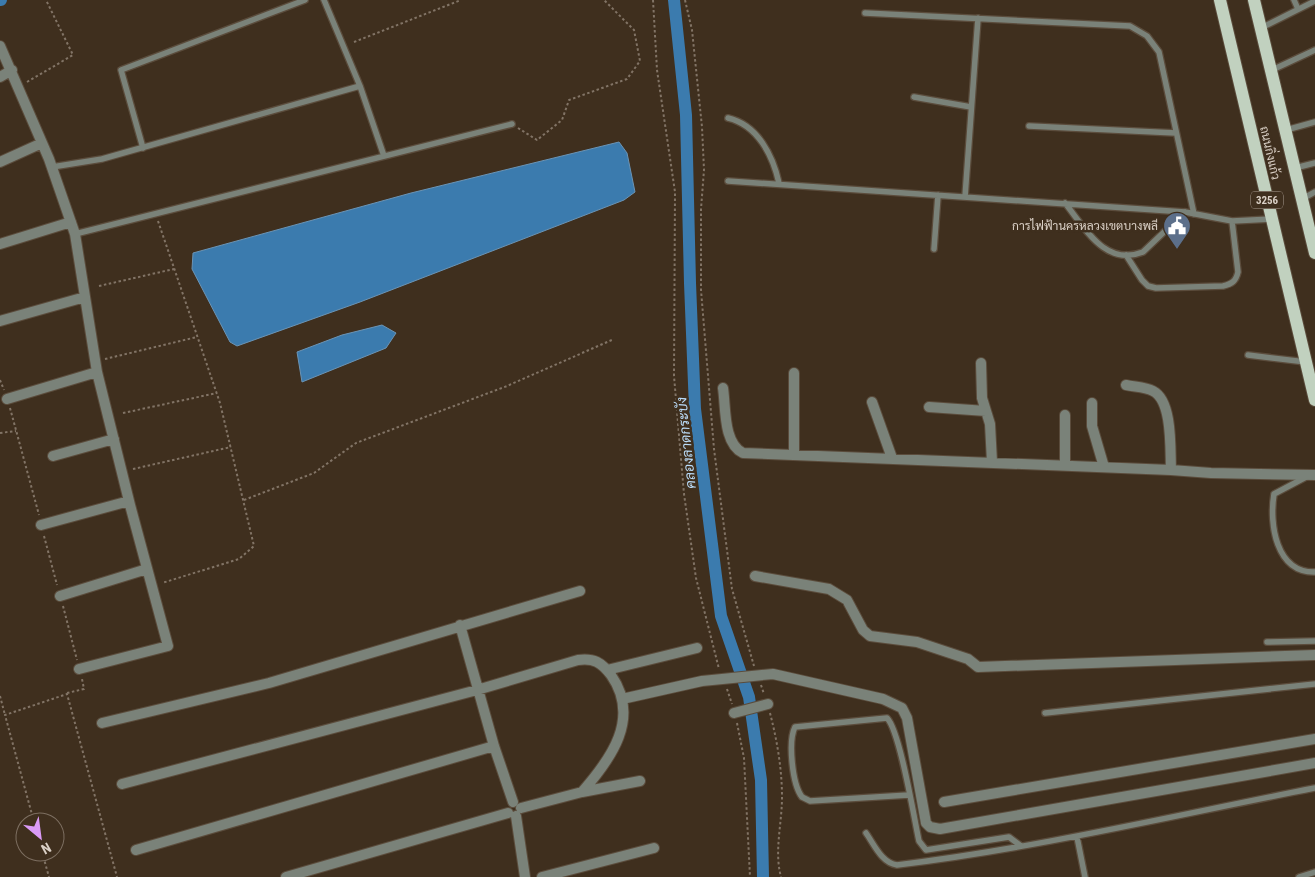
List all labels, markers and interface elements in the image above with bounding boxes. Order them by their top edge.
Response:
street label: ถนนกิ่งแก้ว [1257,124,1286,181]
road number: 3256 [1251,192,1283,208]
public building icon: การไฟฟ้านครหลวงเขตบางพลี [1162,211,1192,250]
place label: การไฟฟ้านครหลวงเขตบางพลี [1012,218,1158,233]
water label: คลองลาดกระบัง [673,396,699,490]
north arrow [15,812,65,862]
text: N [39,839,54,857]

